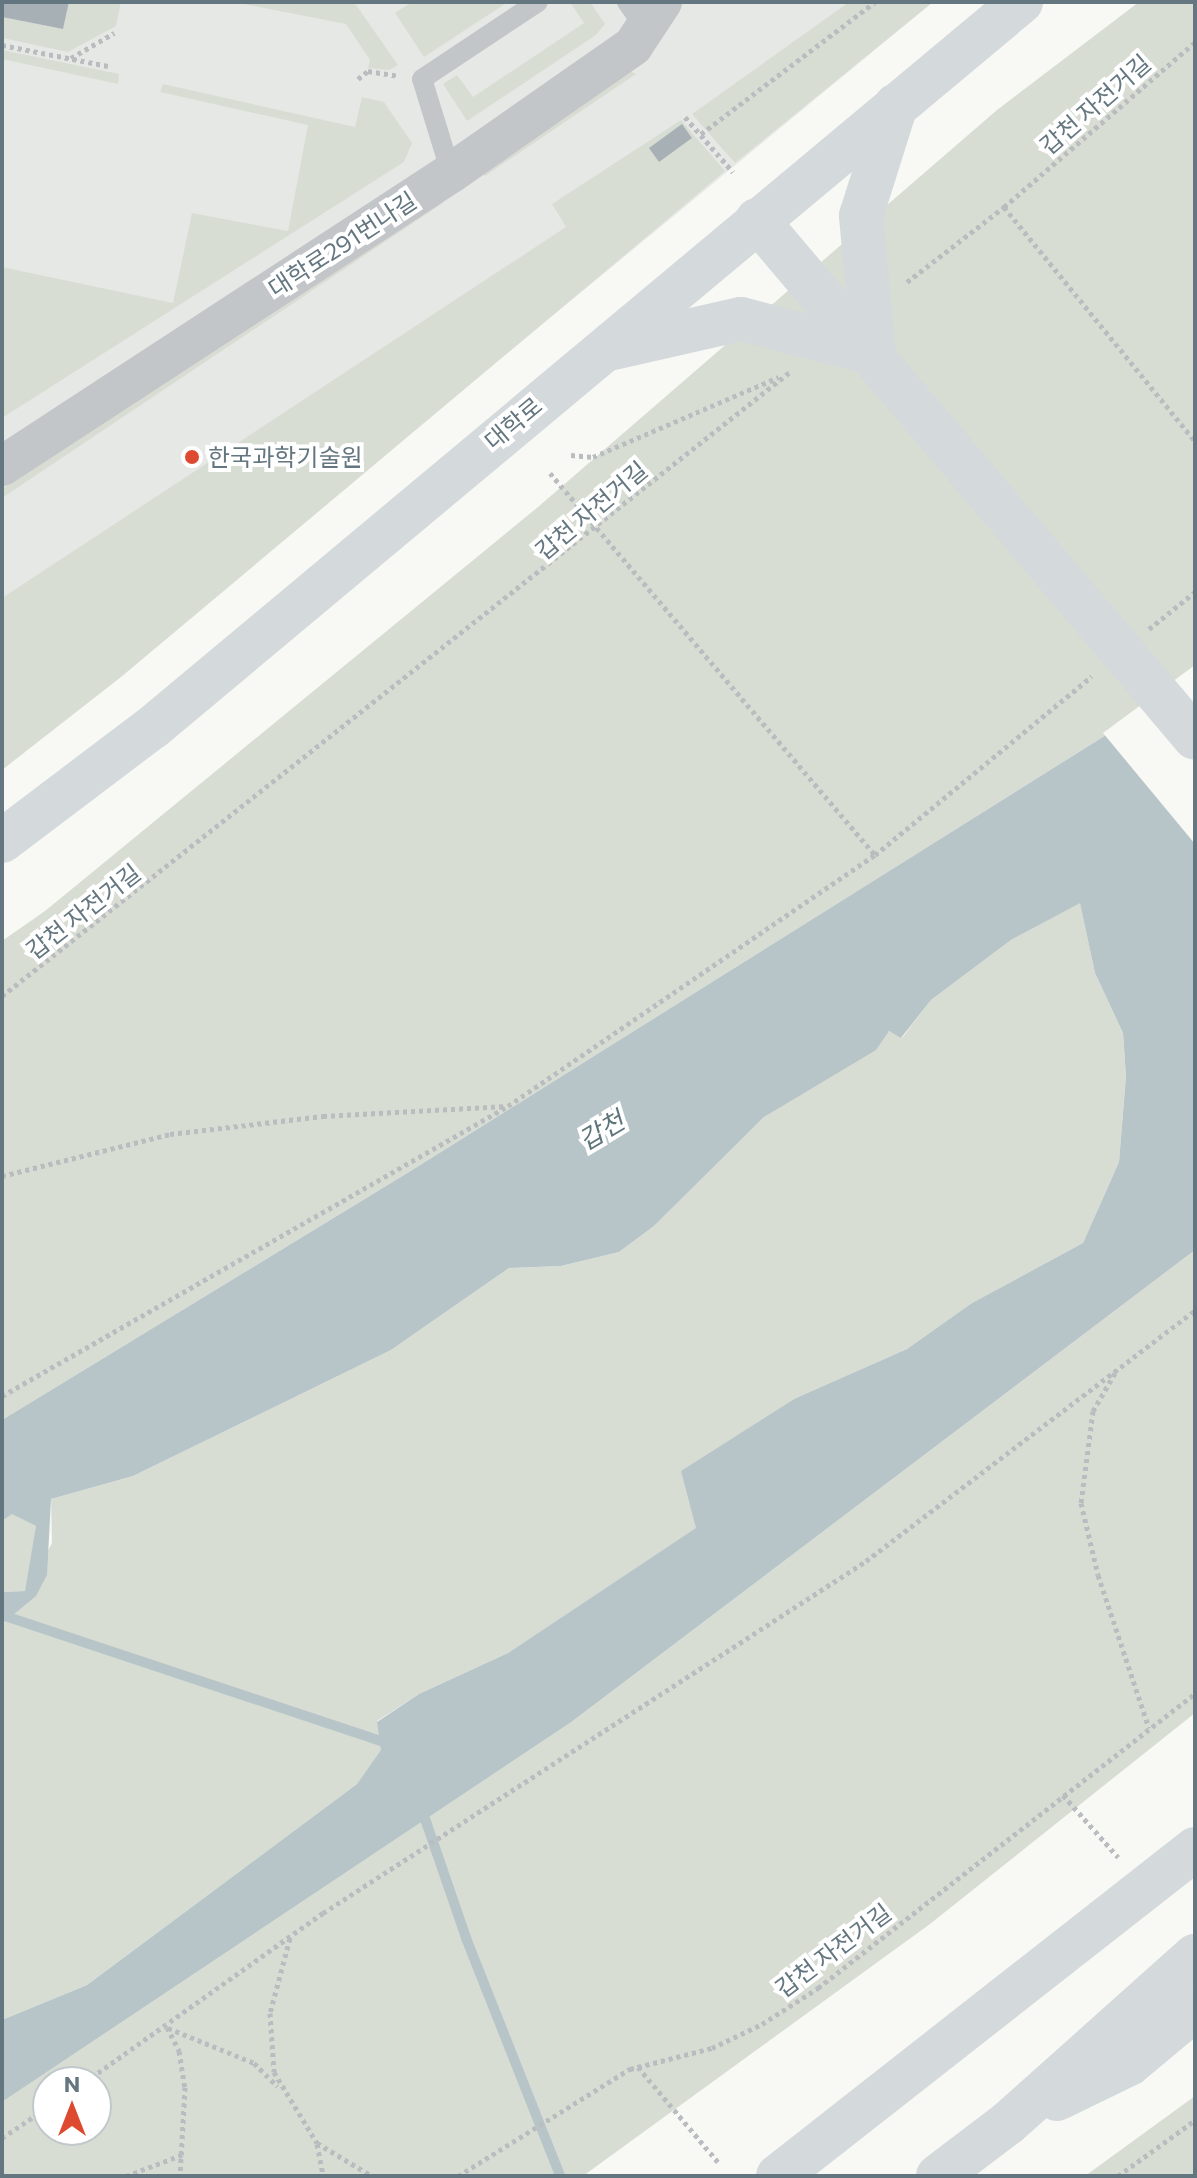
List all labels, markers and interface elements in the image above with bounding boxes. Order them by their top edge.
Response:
street label: 갑천 자전거길 [1034,48,1156,160]
street label: 대학로291번나길 [263,185,421,303]
street label: 대학로 [478,391,548,455]
place label: 한국과학기술원 [208,443,363,471]
marker: 한국과학기술원 [183,448,201,466]
street label: 갑천 자전거길 [529,455,653,565]
street label: 갑천 자전거길 [20,857,146,965]
water label: 갑천 [572,1104,630,1156]
street label: 갑천 자전거길 [770,1897,896,2003]
north arrow [32,2066,112,2146]
text: N [64,2070,80,2097]

